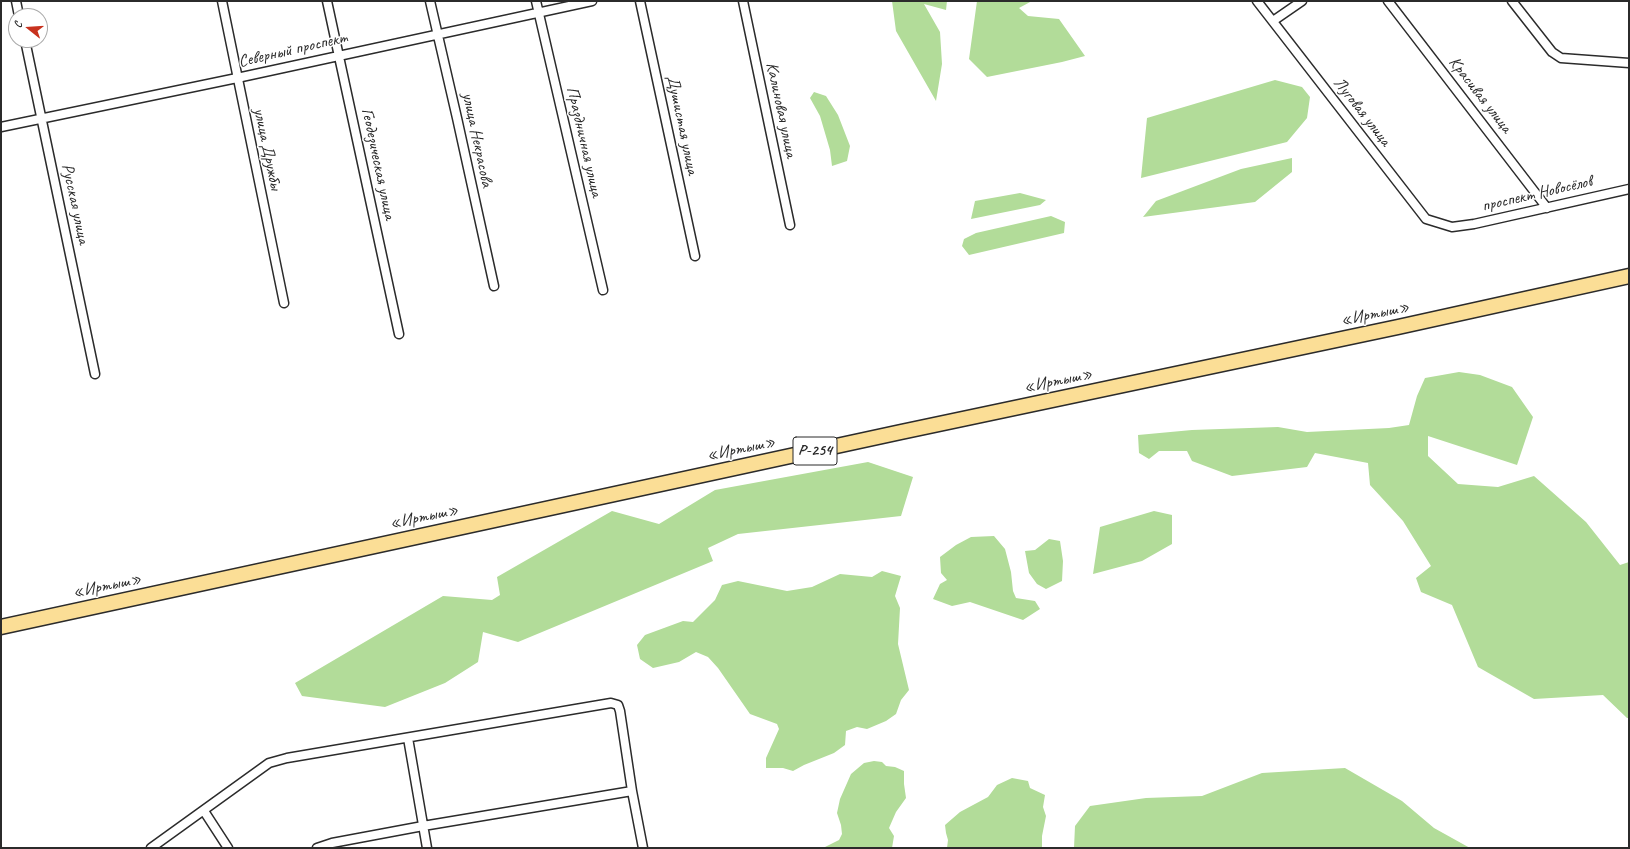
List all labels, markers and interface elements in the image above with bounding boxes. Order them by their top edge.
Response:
north arrow [8,8,48,48]
text: С [10,20,25,29]
street label: Северный проспект [236,28,350,72]
street label: Красивая улица [1444,53,1516,137]
street label: Калиновая улица [761,61,801,159]
street label: Душистая улица [662,73,702,177]
street label: Луговая улица [1329,74,1395,150]
street label: Праздничная улица [561,85,607,199]
street label: улица Некрасова [457,91,497,189]
street label: улица Дружбы [248,106,286,192]
street label: Геодезическая улица [356,107,400,221]
street label: Русская улица [57,162,93,246]
street label: проспект Новосёлов [1480,171,1594,217]
street label: «Иртыш» [1339,297,1411,331]
street label: «Иртыш» [1022,364,1094,398]
street label: «Иртыш» [705,432,777,466]
road number: Р-254 [793,437,837,465]
street label: «Иртыш» [388,500,460,534]
street label: «Иртыш» [71,569,143,603]

